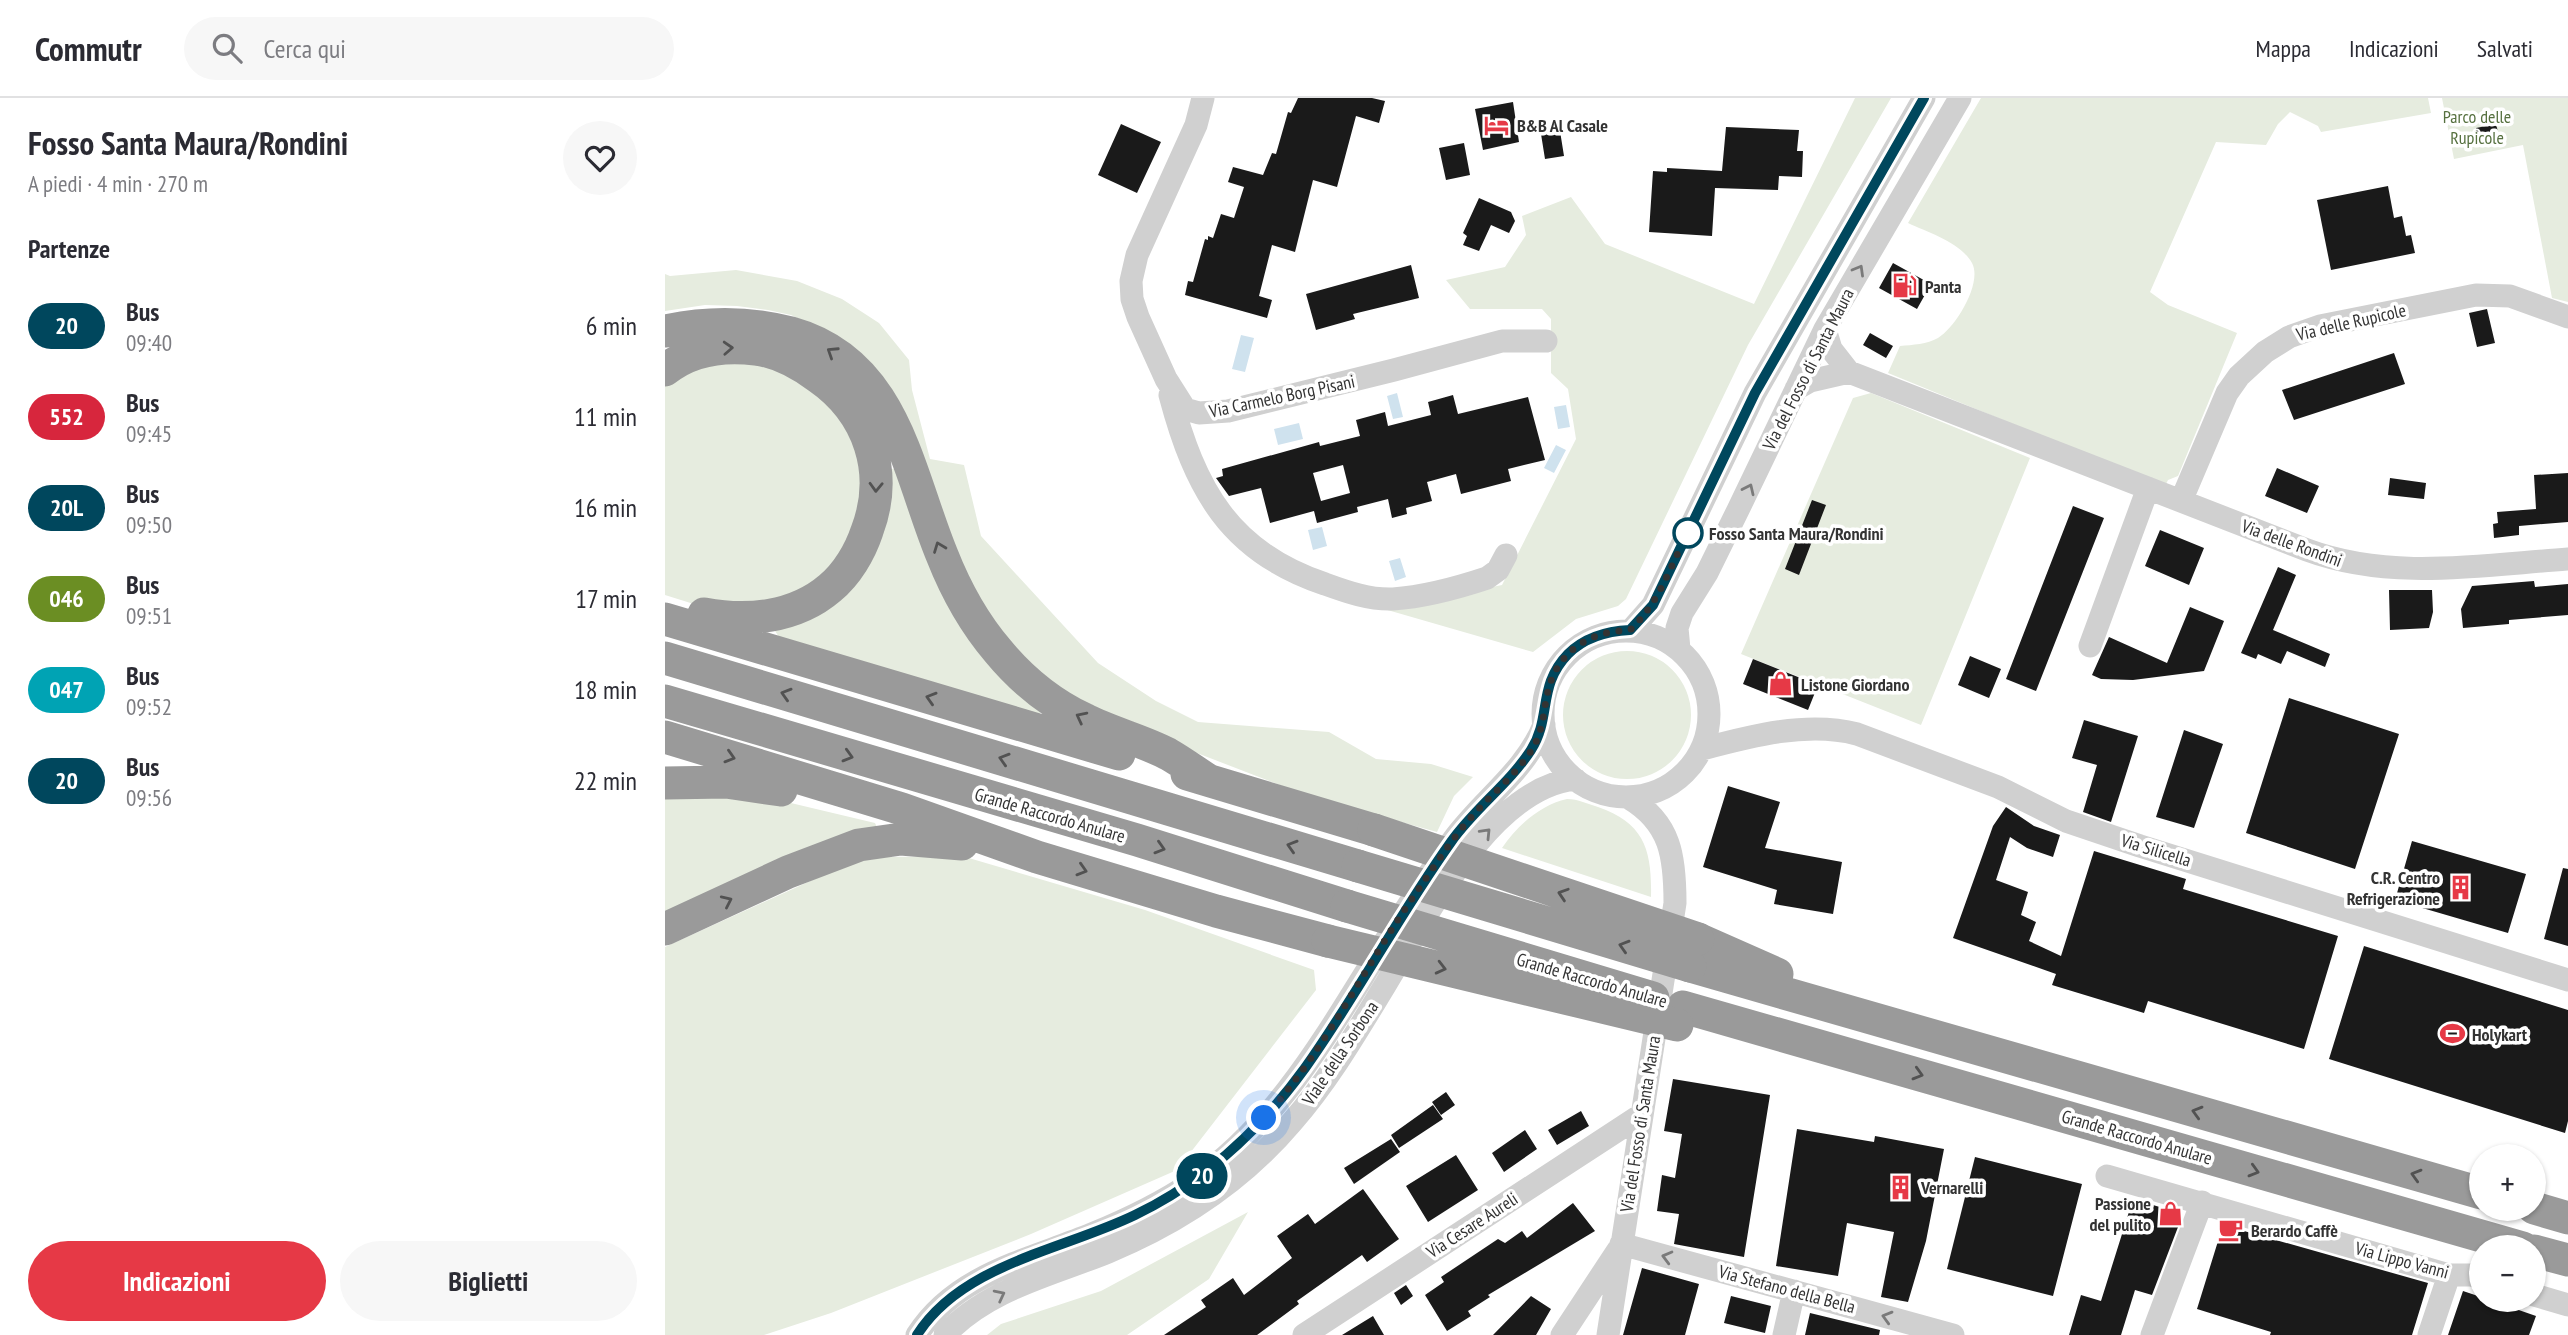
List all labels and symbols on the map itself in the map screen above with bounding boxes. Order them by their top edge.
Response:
park label: Parco delle Rupicole [2443,105,2511,149]
hotel icon: B&B Al Casale [1483,111,1511,139]
place label: B&B Al Casale [1517,114,1608,137]
one-way arrow [1850,264,1863,277]
fuel station icon: Panta [1891,272,1919,300]
place label: Panta [1925,275,1961,298]
street label: Via del Fosso di Santa Maura [1757,284,1859,455]
street label: Via delle Rupicole [2293,298,2408,346]
one-way arrow [723,341,734,356]
one-way arrow [827,348,840,360]
street label: Via Carmelo Borg Pisani [1206,369,1357,423]
one-way arrow [869,482,884,493]
one-way arrow [1741,484,1755,496]
street label: Via delle Rondini [2238,514,2345,572]
marker: Fosso Santa Maura/Rondini [1673,518,1703,548]
place label: Fosso Santa Maura/Rondini [1709,522,1884,545]
one-way arrow [933,542,947,554]
shop icon: Listone Giordano [1767,670,1795,698]
place label: Listone Giordano [1801,673,1909,696]
one-way arrow [780,688,792,703]
one-way arrow [925,692,937,707]
one-way arrow [1076,712,1088,726]
one-way arrow [842,747,854,762]
one-way arrow [724,749,736,763]
one-way arrow [998,753,1010,768]
street label: Grande Raccordo Anulare [972,783,1128,847]
one-way arrow [1478,828,1491,841]
street label: Via Silicella [2117,828,2194,872]
one-way arrow [1154,839,1166,854]
one-way arrow [1287,840,1299,855]
one-way arrow [1076,862,1088,877]
place label: C.R. Centro Refrigerazione [2347,866,2440,910]
building icon: C.R. Centro Refrigerazione [2446,873,2474,901]
one-way arrow [1558,888,1570,902]
one-way arrow [720,895,732,909]
one-way arrow [1618,940,1630,955]
street label: Grande Raccordo Anulare [1514,948,1670,1012]
one-way arrow [1435,960,1447,975]
street label: Viale della Sorbona [1296,997,1383,1110]
sports icon: Holykart [2438,1020,2466,1048]
place label: Holykart [2472,1023,2528,1046]
street label: Via del Fosso di Santa Maura [1615,1034,1665,1215]
one-way arrow [1911,1065,1923,1080]
your location [1246,1100,1281,1135]
street label: Grande Raccordo Anulare [2059,1105,2215,1169]
one-way arrow [2191,1105,2203,1120]
line badge: 20 [1170,1153,1233,1199]
one-way arrow [2248,1162,2260,1177]
one-way arrow [2410,1168,2422,1183]
building icon: Vernarelli [1887,1173,1915,1201]
place label: Vernarelli [1920,1176,1983,1199]
street label: Via Cesare Aureli [1421,1187,1522,1264]
place label: Passione del pulito [2089,1192,2151,1236]
shop icon: Passione del pulito [2157,1199,2185,1227]
cafe icon: Berardo Caffè [2217,1216,2245,1244]
place label: Berardo Caffè [2251,1219,2338,1242]
street label: Via Lippo Vanni [2352,1236,2451,1284]
one-way arrow [1662,1251,1674,1265]
street label: Via Stefano della Bella [1715,1259,1858,1318]
one-way arrow [993,1290,1005,1304]
one-way arrow [1881,1310,1893,1325]

